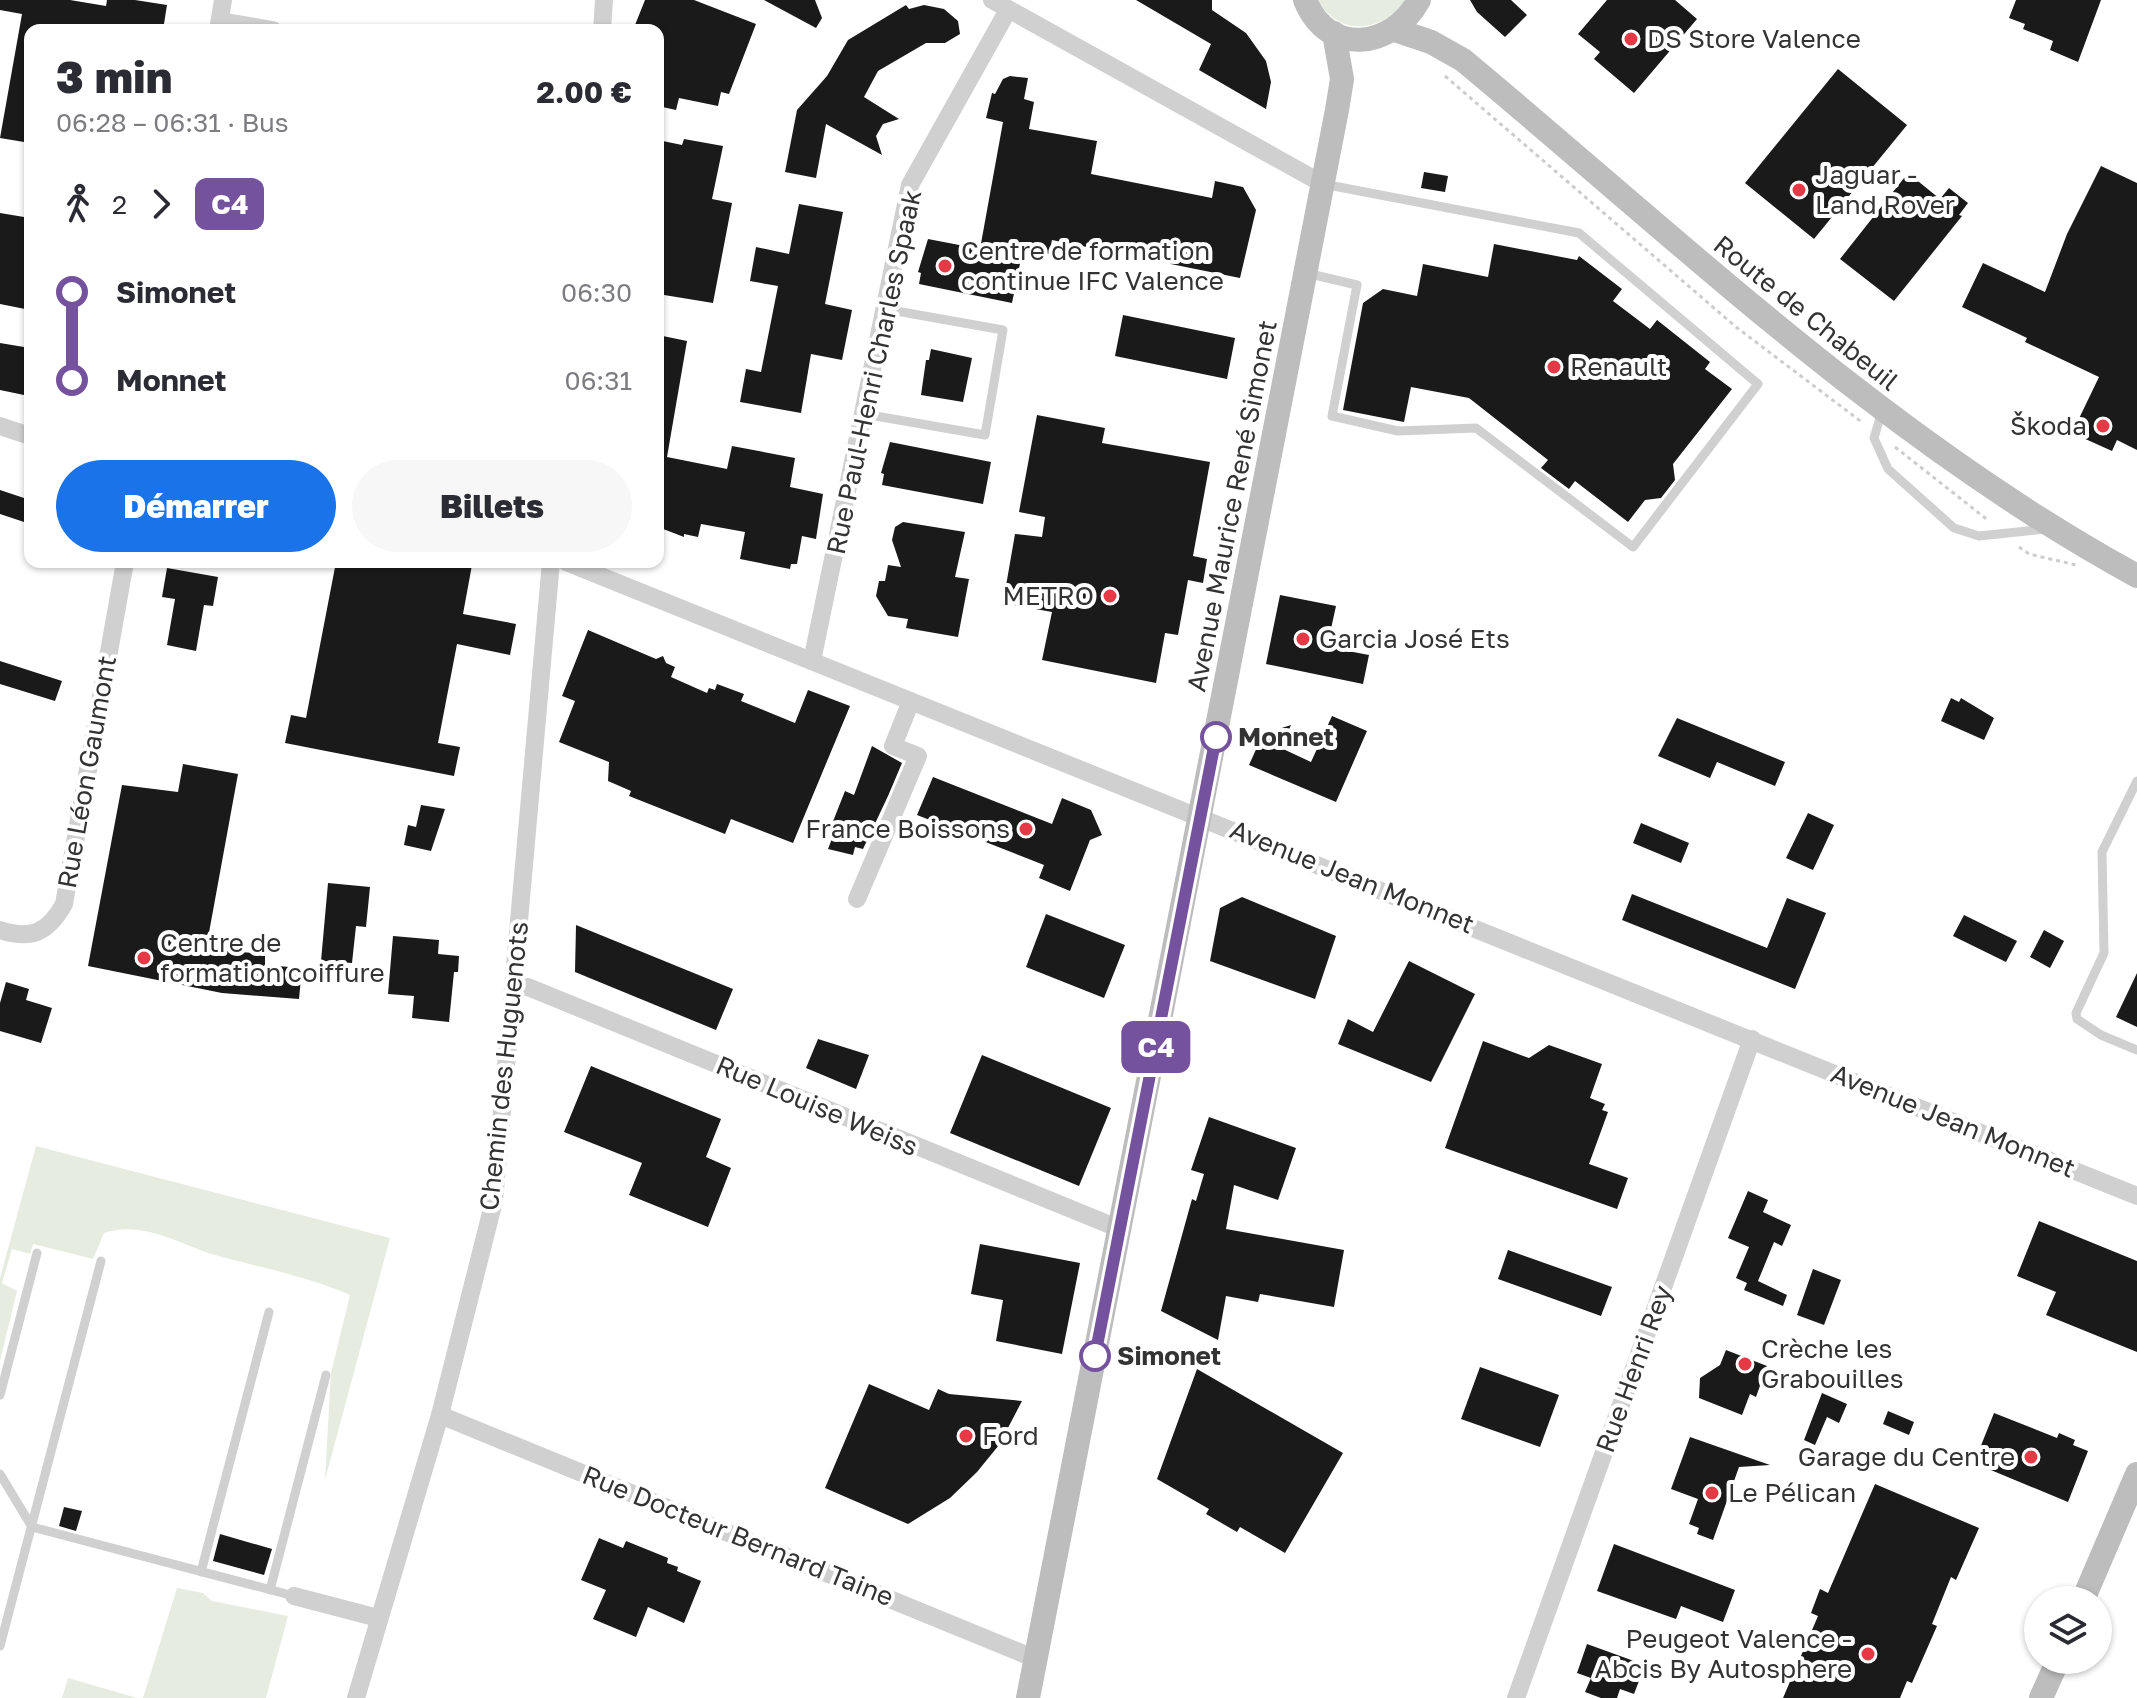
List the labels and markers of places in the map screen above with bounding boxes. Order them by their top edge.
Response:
place label: DS Store Valence [1647,23,1861,54]
marker: DS Store Valence [1622,30,1640,48]
place label: Jaguar - Land Rover [1815,159,1955,220]
marker: Jaguar - Land Rover [1790,181,1808,199]
place label: Centre de formation continue IFC Valence [961,235,1224,296]
marker: Centre de formation continue IFC Valence [936,257,954,275]
place label: Renault [1570,351,1667,382]
marker: Renault [1545,358,1563,376]
place label: Škoda [2010,410,2087,441]
marker: Škoda [2094,417,2112,435]
place label: METRO [1002,580,1094,611]
marker: METRO [1101,587,1119,605]
place label: Garcia José Ets [1319,623,1510,654]
marker: Garcia José Ets [1294,630,1312,648]
place label: Monnet [1238,721,1334,752]
marker: Monnet [1201,722,1231,752]
place label: France Boissons [805,813,1010,844]
marker: France Boissons [1017,820,1035,838]
place label: Centre de formation coiffure [160,927,385,988]
marker: Centre de formation coiffure [135,949,153,967]
place label: Crèche les Grabouilles [1761,1333,1903,1394]
place label: Simonet [1117,1340,1221,1371]
marker: Simonet [1080,1341,1110,1371]
marker: Crèche les Grabouilles [1736,1355,1754,1373]
place label: Ford [982,1420,1039,1451]
marker: Ford [957,1427,975,1445]
place label: Garage du Centre [1798,1441,2015,1472]
marker: Garage du Centre [2022,1448,2040,1466]
place label: Le Pélican [1728,1477,1856,1508]
marker: Le Pélican [1703,1484,1721,1502]
place label: Peugeot Valence - Abcis By Autosphere [1595,1623,1852,1684]
marker: Peugeot Valence - Abcis By Autosphere [1859,1645,1877,1663]

